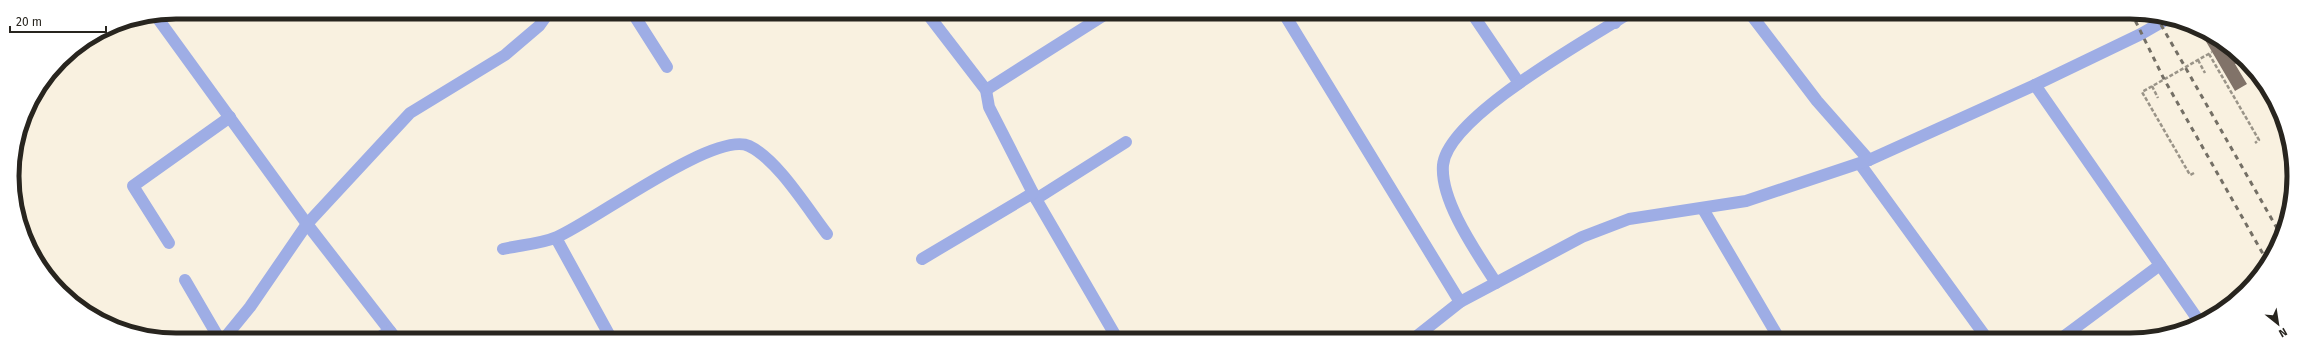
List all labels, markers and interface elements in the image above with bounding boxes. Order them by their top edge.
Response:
scale bar [10,8,106,34]
text: 20 m [16,15,42,29]
north arrow [2258,304,2298,344]
text: N [2276,325,2289,340]

